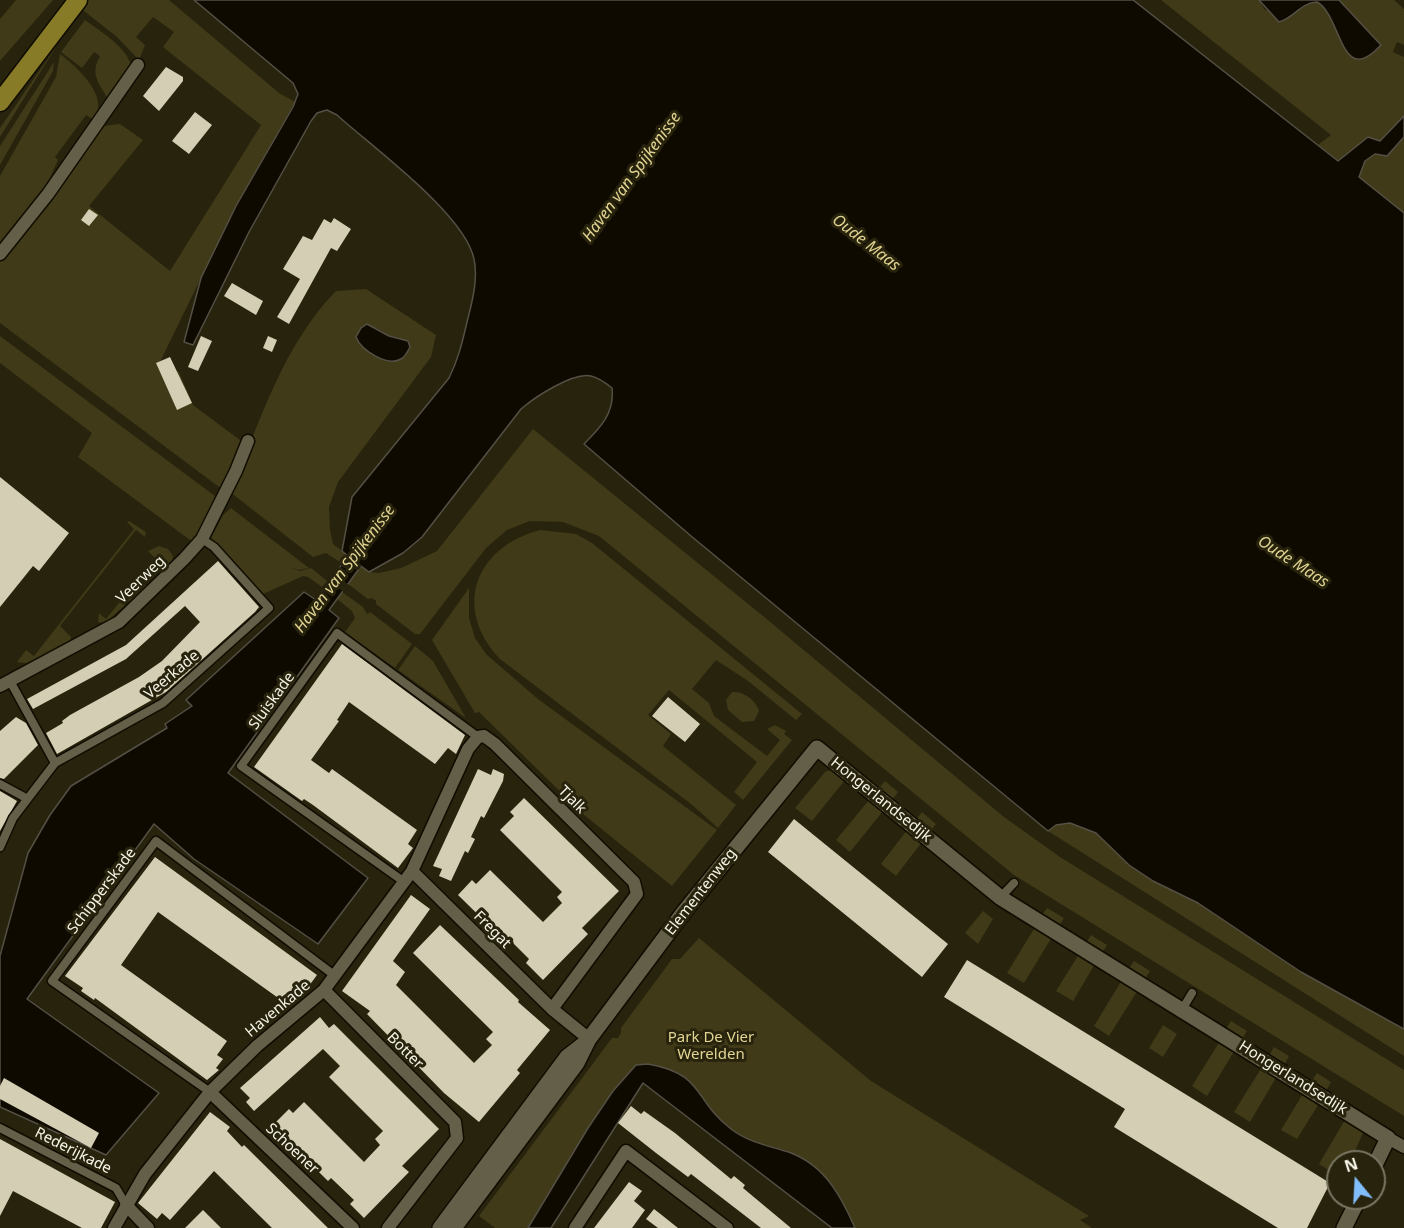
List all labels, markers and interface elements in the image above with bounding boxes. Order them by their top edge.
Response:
water label: Haven van Spijkenisse [579,109,685,245]
water label: Oude Maas [828,211,904,275]
water label: Haven van Spijkenisse [291,501,399,637]
water label: Oude Maas [1254,532,1332,592]
street label: Veerweg [113,552,169,608]
street label: Veerkade [141,647,203,703]
street label: Sluiskade [245,669,299,733]
street label: Hongerlandsedijk [827,754,935,846]
street label: Tjalk [554,782,590,818]
street label: Schipperskade [64,844,140,938]
street label: Elementenweg [662,845,740,939]
street label: Fregat [470,908,514,952]
street label: Havenkade [242,977,314,1041]
street label: Botter [383,1029,427,1073]
park label: Park De Vier Werelden [668,1029,754,1064]
street label: Hongerlandsedijk [1235,1037,1351,1119]
street label: Schoener [262,1120,322,1178]
street label: Rederijkade [32,1124,114,1178]
north arrow [1326,1150,1386,1210]
text: N [1341,1152,1361,1177]

